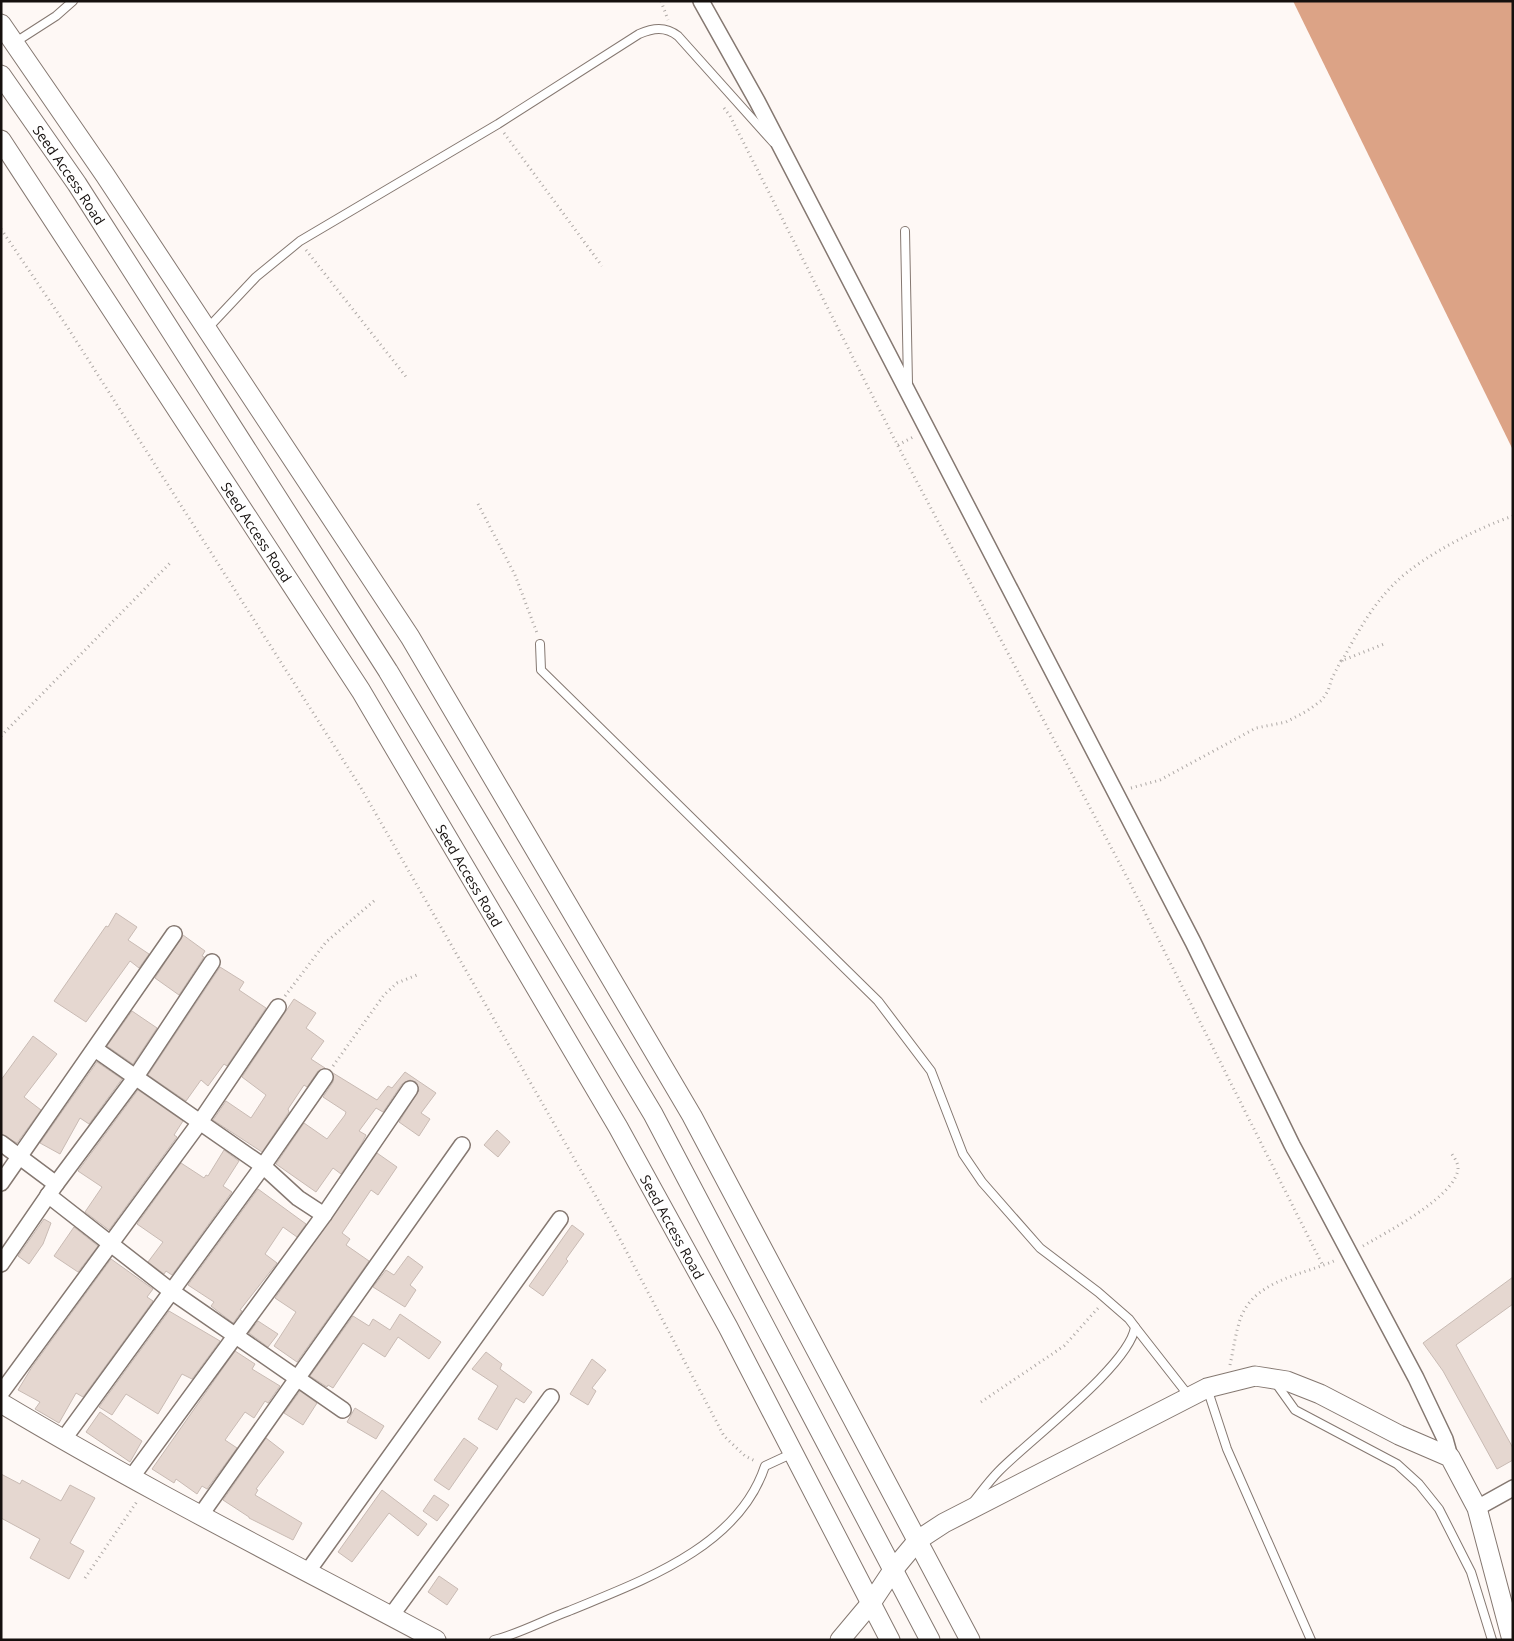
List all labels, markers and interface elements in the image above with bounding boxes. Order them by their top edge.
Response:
street label: Seed Access Road [29,121,110,228]
street label: Seed Access Road [217,478,297,586]
street label: Seed Access Road [432,820,507,930]
street label: Seed Access Road [636,1171,709,1282]

